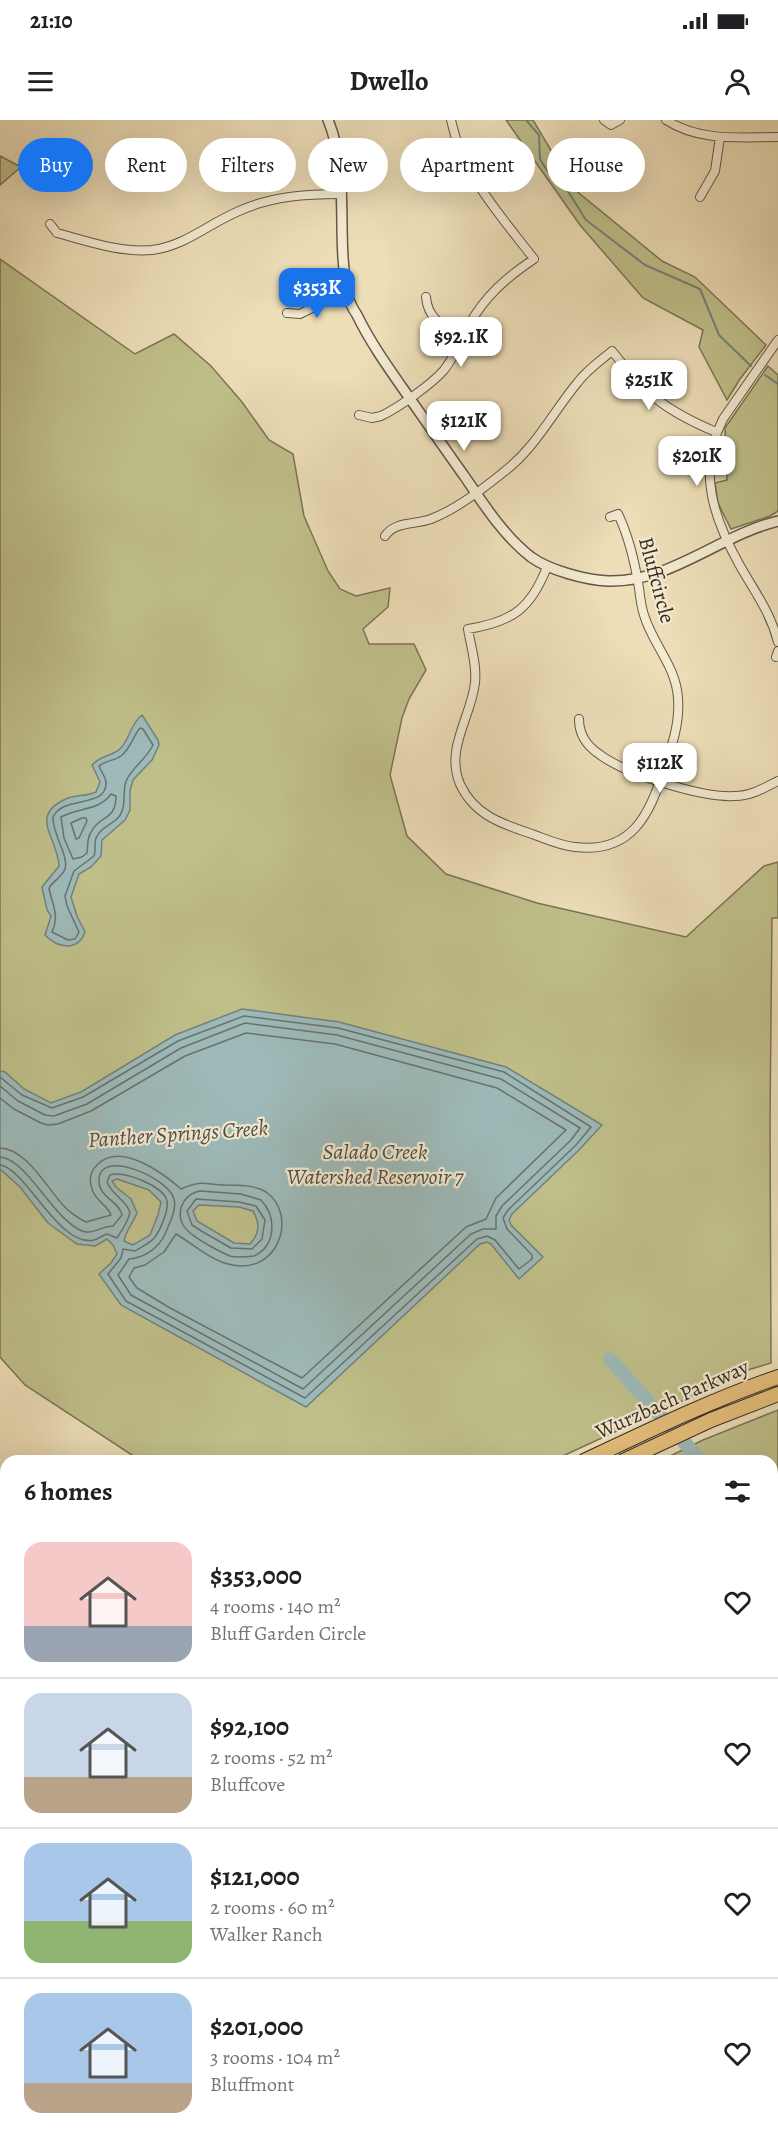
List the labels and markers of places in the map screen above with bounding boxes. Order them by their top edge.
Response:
pin: $353K [275,268,359,319]
pin: $92.1K [412,317,510,368]
pin: $251K [607,360,691,411]
pin: $121K [422,401,506,452]
pin: $201K [655,436,739,487]
pin: $112K [618,743,702,794]

